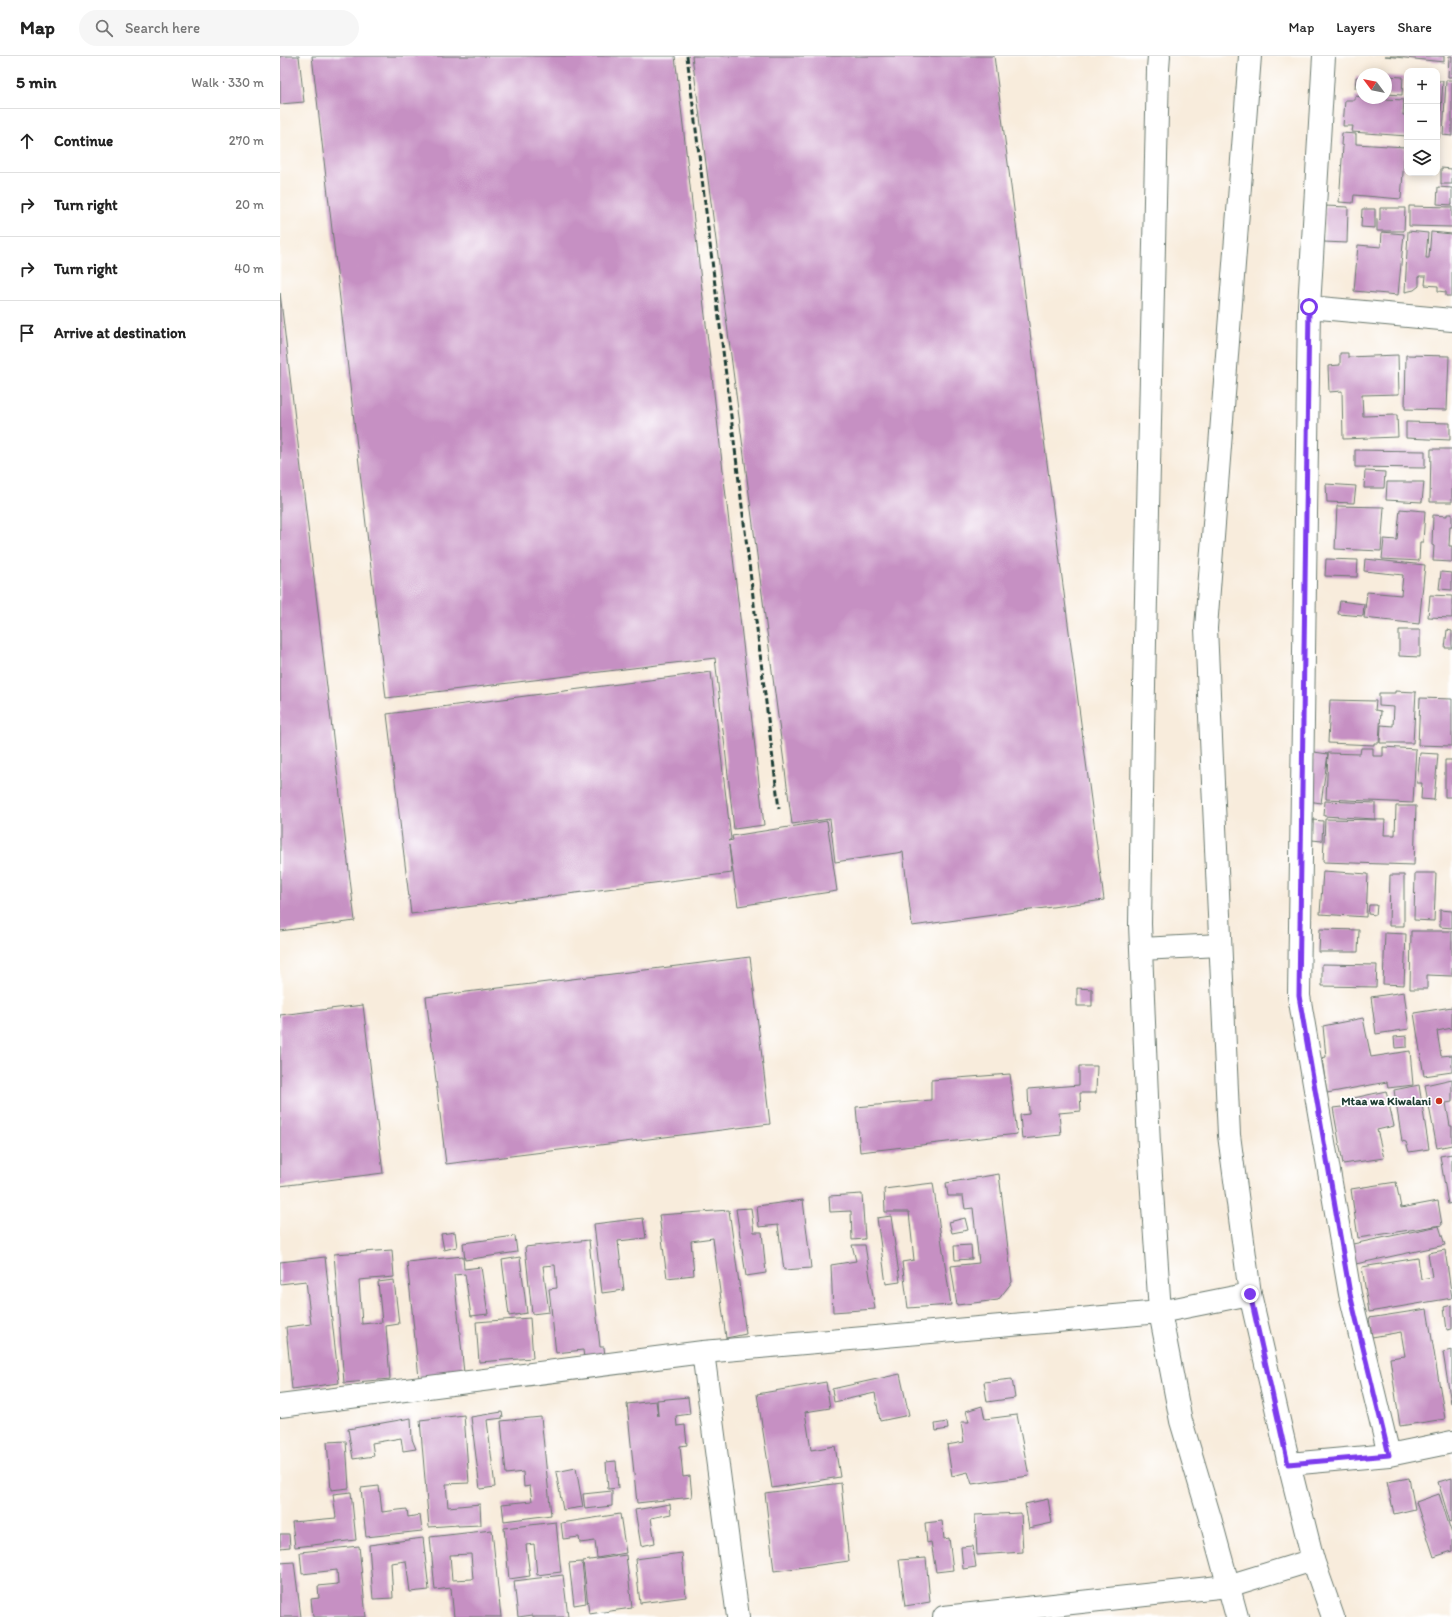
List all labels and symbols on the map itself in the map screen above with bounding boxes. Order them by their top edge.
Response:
north arrow [1356,68,1392,104]
route start [1300,298,1318,316]
place label: Mtaa wa Kiwalani [1341,1094,1431,1108]
marker: Mtaa wa Kiwalani [1434,1096,1444,1106]
route end [1241,1285,1259,1303]

